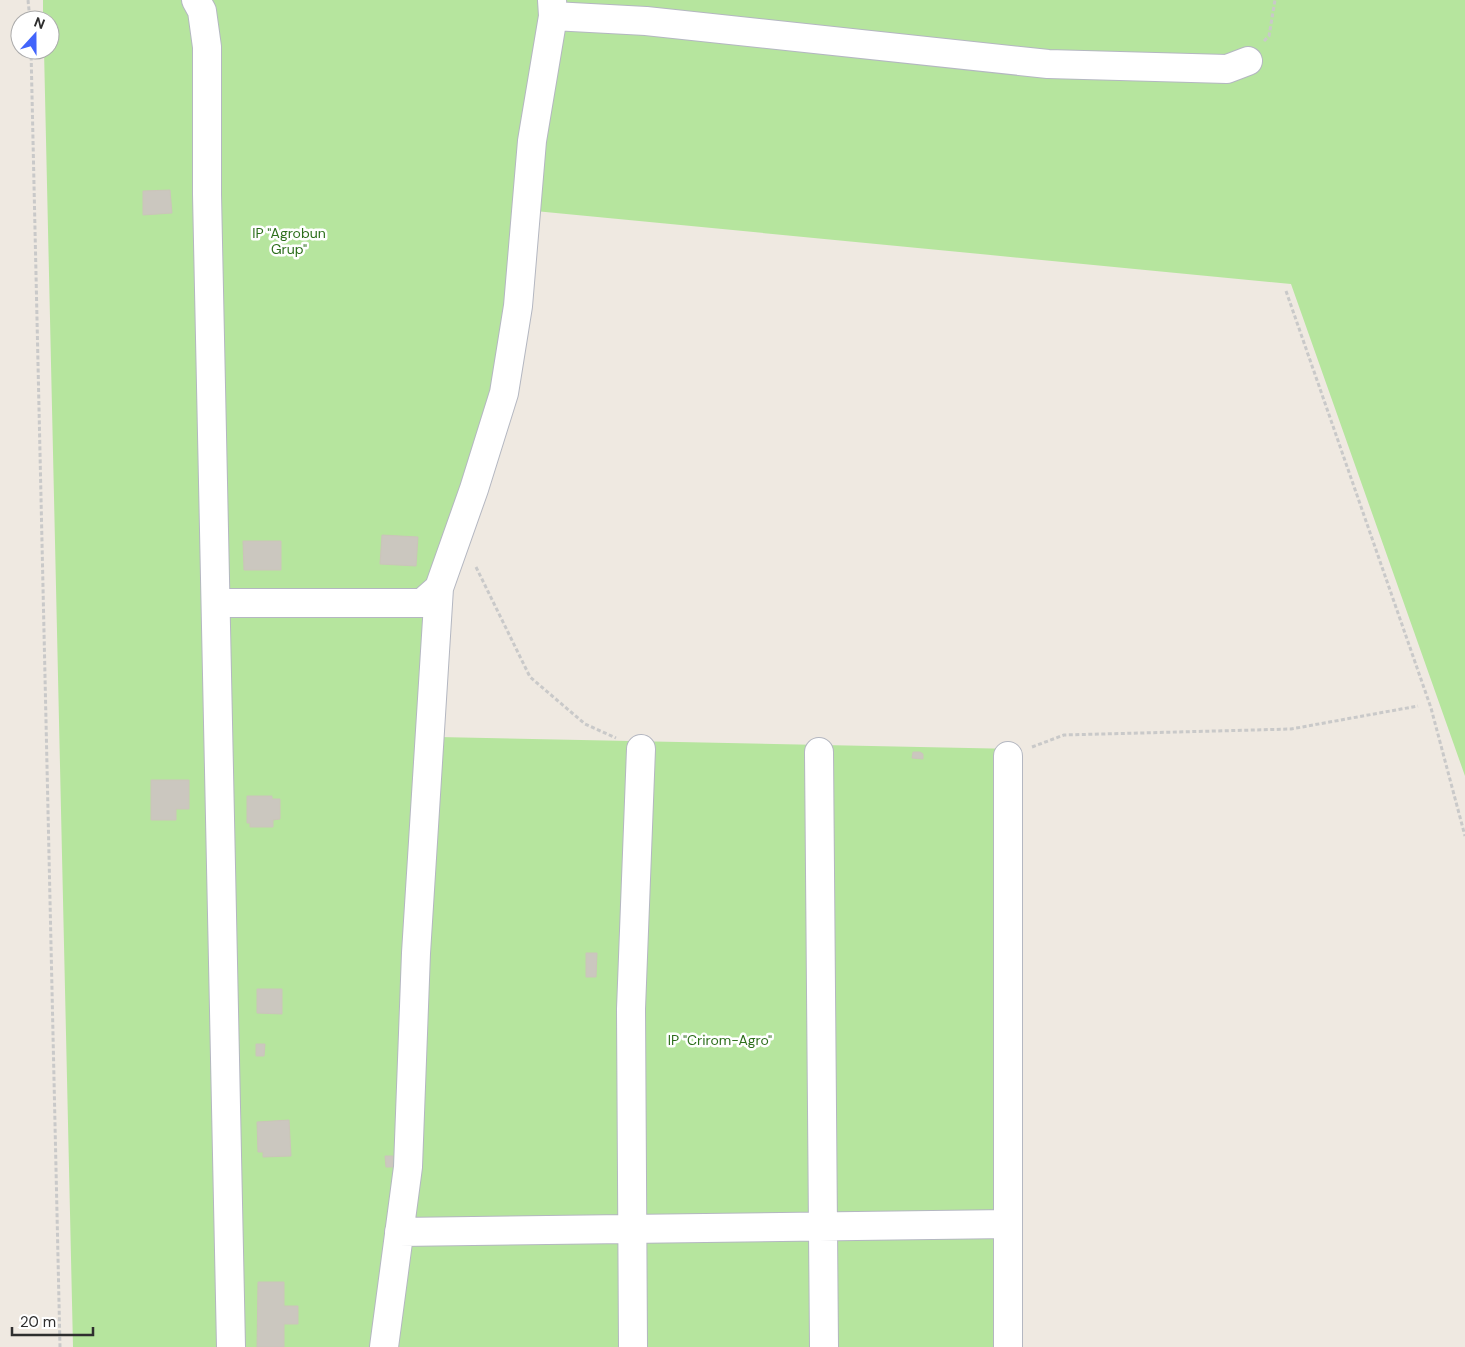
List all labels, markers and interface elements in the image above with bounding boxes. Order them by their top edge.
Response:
north arrow [10,10,60,60]
text: N [32,13,48,33]
park label: IP "Agrobun Grup" [252,224,326,258]
park label: IP "Crirom-Agro" [668,1031,772,1049]
scale bar [12,1304,94,1336]
text: 20 m [20,1312,56,1332]

